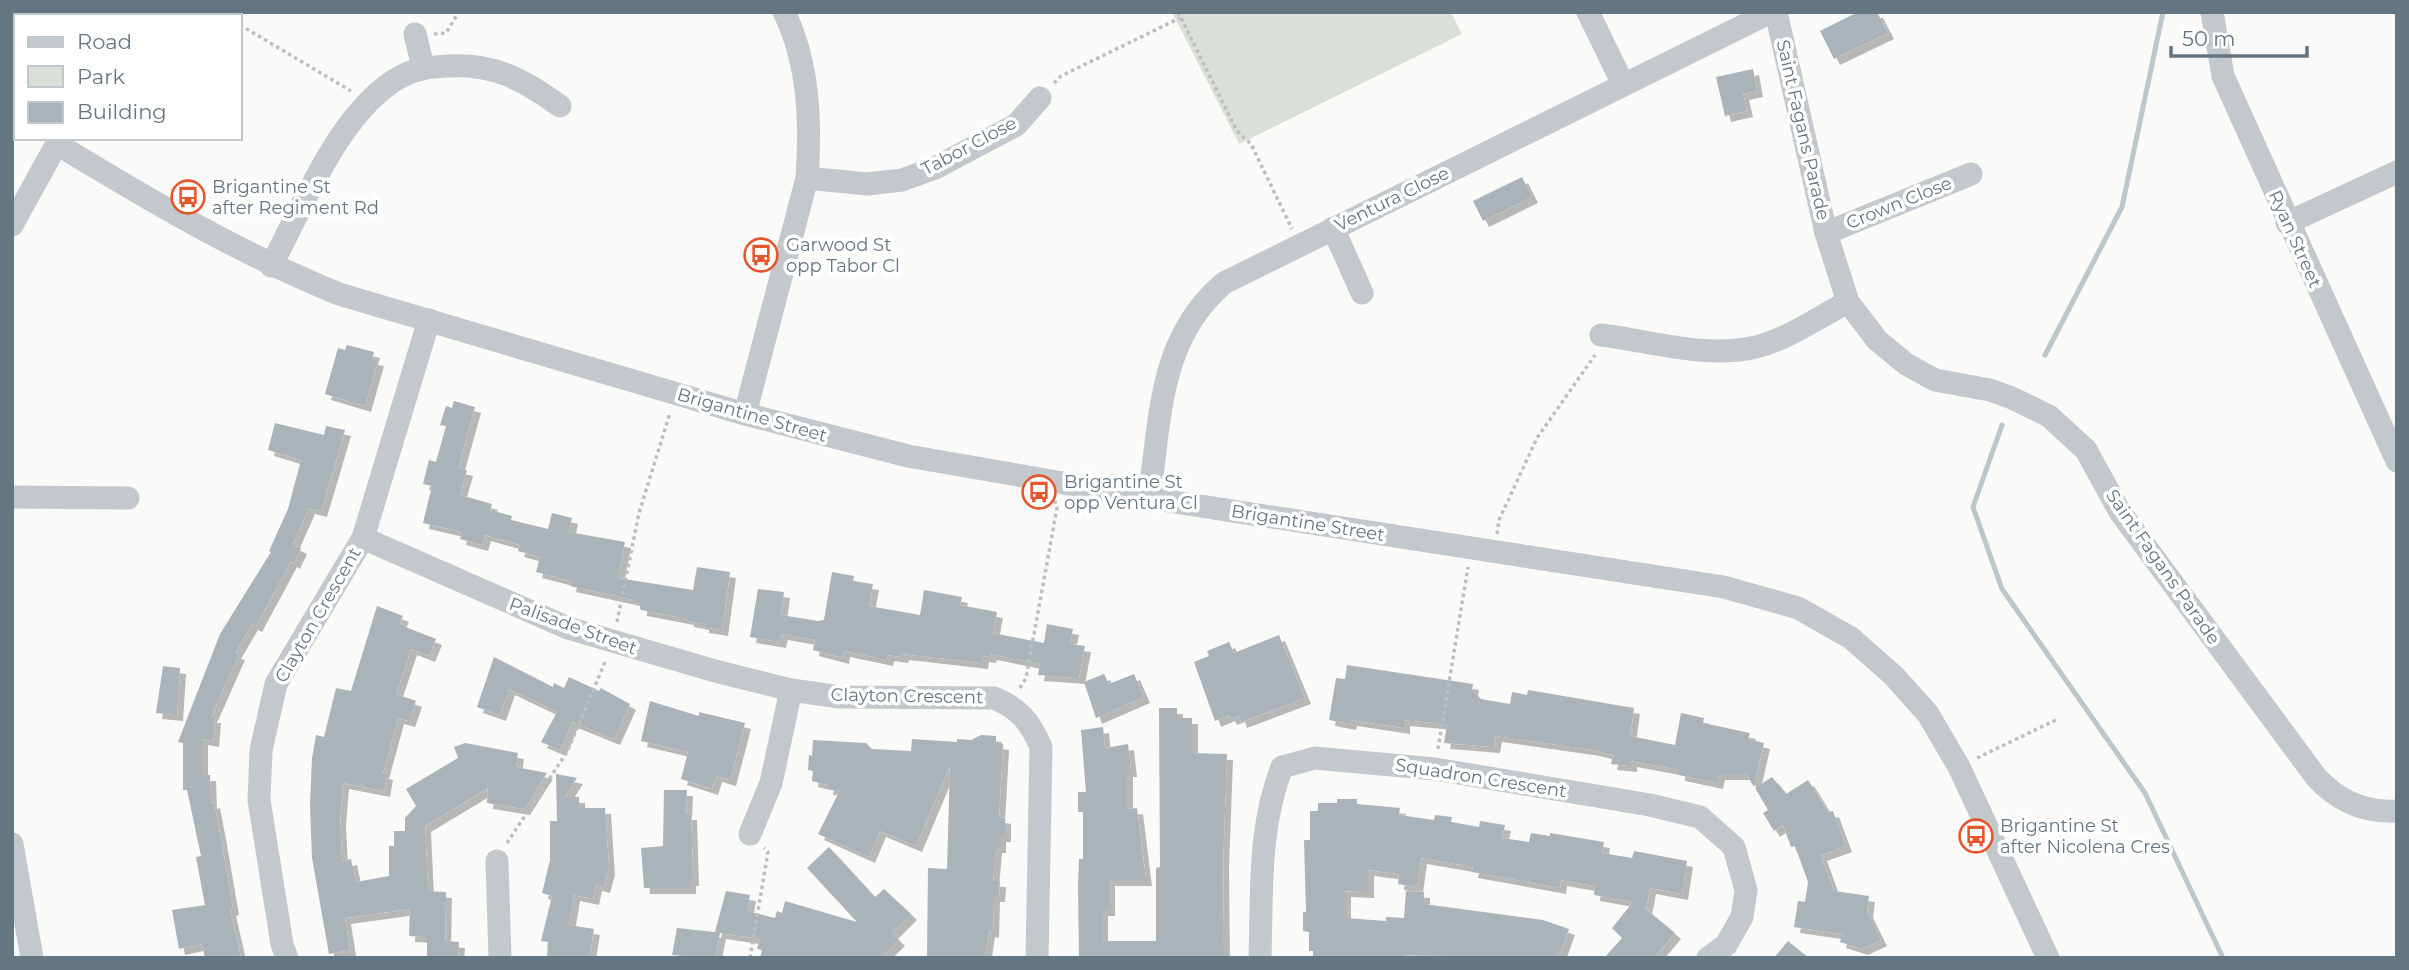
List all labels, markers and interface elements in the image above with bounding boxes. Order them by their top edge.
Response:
legend [14,14,242,140]
scale bar [2171,14,2308,58]
text: 50 m [2182,26,2236,51]
text: Road [77,29,132,54]
street label: Saint Fagans Parade [1772,38,1834,222]
text: Park [77,64,125,89]
text: Building [77,99,167,124]
street label: Tabor Close [918,112,1020,180]
street label: Ventura Close [1331,162,1453,236]
street label: Crown Close [1843,172,1955,234]
place label: Brigantine St after Regiment Rd [212,176,379,219]
bus stop icon: Brigantine St after Regiment Rd [169,178,207,216]
street label: Ryan Street [2264,187,2326,291]
place label: Garwood St opp Tabor Cl [786,234,900,277]
bus stop icon: Garwood St opp Tabor Cl [742,236,780,274]
street label: Brigantine Street [675,383,829,447]
place label: Brigantine St opp Ventura Cl [1064,471,1198,514]
bus stop icon: Brigantine St opp Ventura Cl [1020,473,1058,511]
street label: Saint Fagans Parade [2101,485,2225,649]
street label: Brigantine Street [1230,500,1386,546]
street label: Clayton Crescent [270,543,366,687]
street label: Palisade Street [506,593,640,659]
street label: Clayton Crescent [831,684,983,708]
street label: Squadron Crescent [1394,754,1568,802]
place label: Brigantine St after Nicolena Cres [2000,815,2170,858]
bus stop icon: Brigantine St after Nicolena Cres [1957,817,1995,855]

